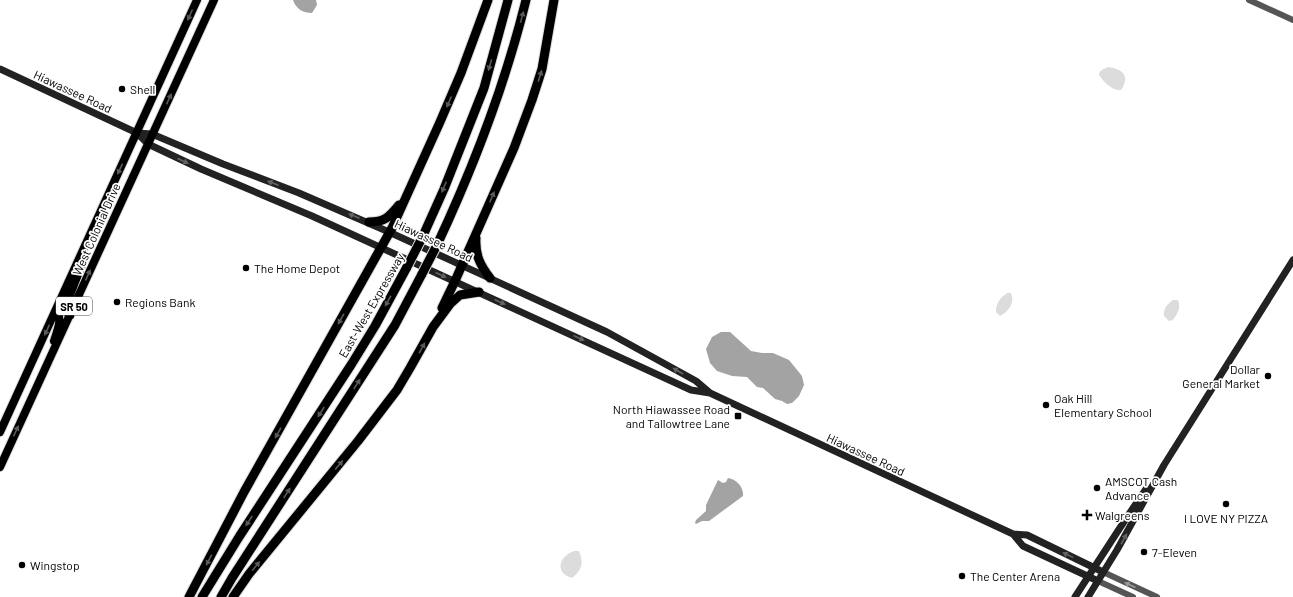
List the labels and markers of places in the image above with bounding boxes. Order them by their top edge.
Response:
place label: Shell [130,82,155,96]
marker: Shell [117,84,127,94]
place label: The Home Depot [254,261,340,275]
marker: The Home Depot [241,263,251,273]
place label: Regions Bank [125,295,195,309]
marker: Regions Bank [112,297,122,307]
place label: Dollar General Market [1182,362,1261,390]
marker: Dollar General Market [1263,371,1273,381]
place label: Oak Hill Elementary School [1054,391,1152,419]
marker: Oak Hill Elementary School [1041,400,1051,410]
place label: North Hiawassee Road and Tallowtree Lane [613,402,730,430]
marker: North Hiawassee Road and Tallowtree Lane [733,411,743,421]
place label: AMSCOT Cash Advance [1105,474,1177,502]
marker: AMSCOT Cash Advance [1092,483,1102,493]
marker: I LOVE NY PIZZA [1221,499,1231,509]
place label: Walgreens [1095,508,1150,522]
marker: Walgreens [1082,510,1092,520]
place label: I LOVE NY PIZZA [1184,511,1268,525]
place label: 7-Eleven [1152,545,1197,559]
marker: 7-Eleven [1139,547,1149,557]
place label: Wingstop [30,558,80,572]
marker: Wingstop [17,560,27,570]
place label: The Center Arena [970,569,1060,583]
marker: The Center Arena [957,571,967,581]

